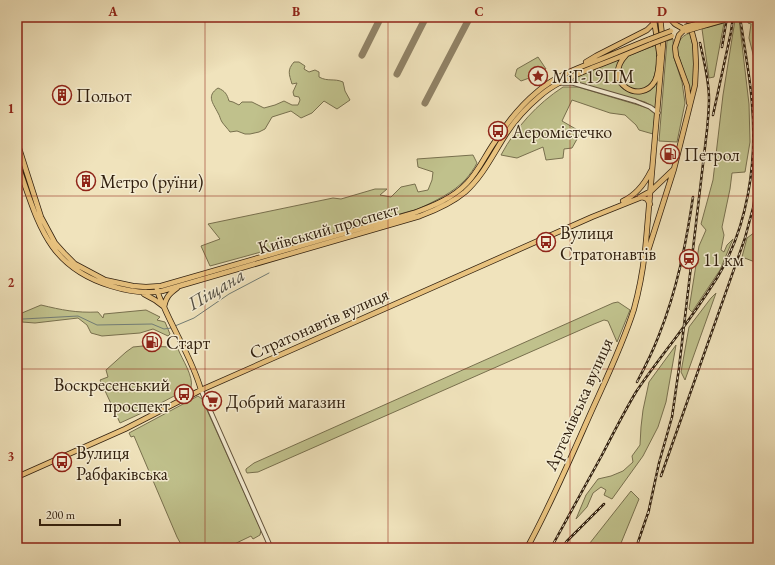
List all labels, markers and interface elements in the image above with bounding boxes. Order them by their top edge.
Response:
text: A [107,3,118,20]
text: B [292,3,300,20]
text: C [474,3,484,20]
text: D [657,3,667,20]
place icon: МіГ-19ПМ [527,65,549,87]
place label: МіГ-19ПМ [552,65,634,88]
building icon: Польот [51,84,73,106]
place label: Польот [76,84,132,107]
text: 1 [8,100,15,117]
bus stop icon: Аеромістечко [487,120,509,142]
place label: Аеромістечко [511,120,612,143]
fuel station icon: Петрол [659,143,681,165]
place label: Петрол [684,143,740,166]
building icon: Метро (руїни) [75,170,97,192]
place label: Метро (руїни) [100,170,204,193]
street label: Київський проспект [255,197,402,259]
place label: Вулиця Стратонавтів [560,221,657,265]
bus stop icon: Вулиця Стратонавтів [535,231,557,253]
station icon: 11 км [678,248,700,270]
place label: 11 км [703,248,744,271]
water label: Піщана [182,262,249,316]
text: 2 [8,274,15,291]
street label: Стратонавтів вулиця [246,282,392,364]
fuel station icon: Старт [141,331,163,353]
place label: Старт [166,331,211,354]
street label: Артемівська вулиця [538,334,618,475]
place label: Воскресенський проспект [54,373,171,417]
bus stop icon: Воскресенський проспект [173,383,195,405]
supermarket icon: Добрий магазин [201,390,223,412]
place label: Добрий магазин [226,390,346,413]
place label: Вулиця Рабфаківська [76,441,169,485]
text: 3 [8,448,15,465]
bus stop icon: Вулиця Рабфаківська [51,451,73,473]
scale bar [40,501,120,527]
text: 200 m [46,507,76,523]

